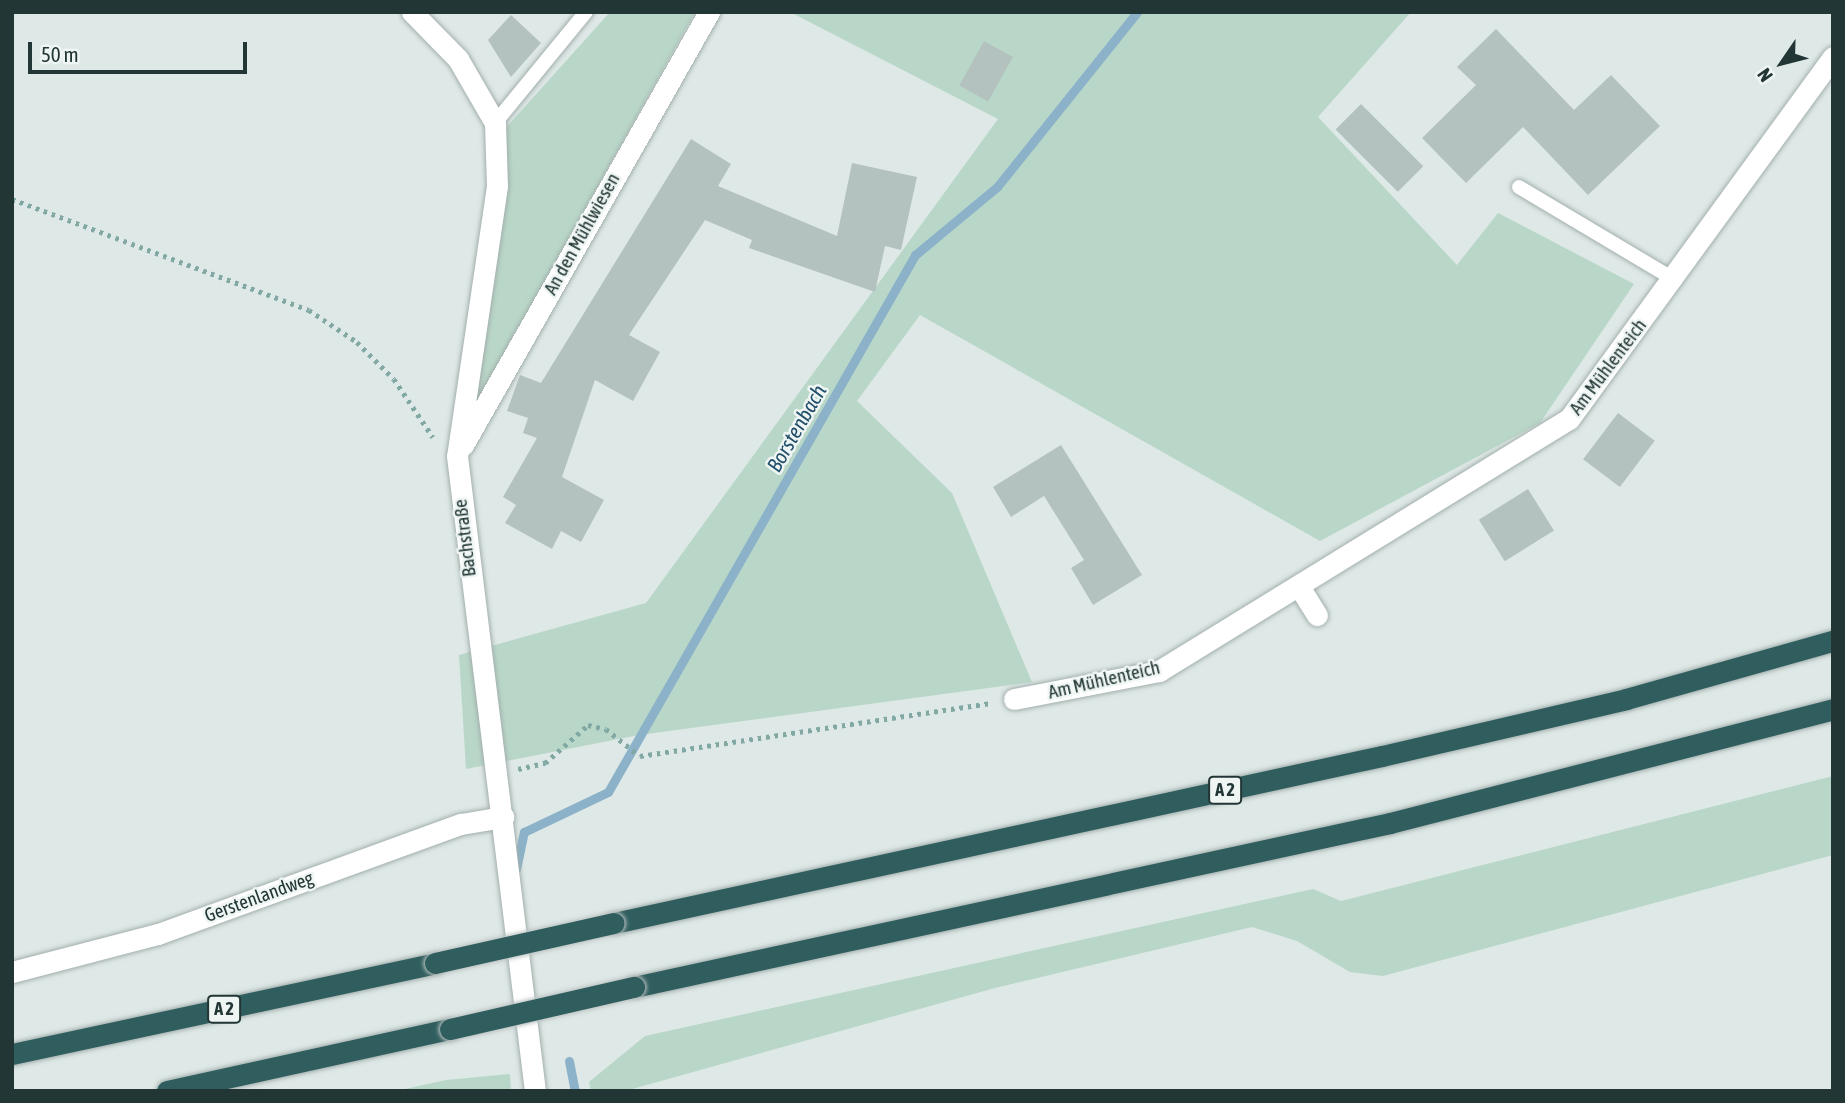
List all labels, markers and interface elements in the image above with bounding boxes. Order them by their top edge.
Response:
scale bar [32,28,250,72]
north arrow [1747,28,1817,98]
text: 50 m [41,42,79,66]
text: N [1753,64,1777,86]
street label: An den Mühlwiesen [539,169,625,299]
street label: Am Mühlenteich [1565,315,1651,419]
water label: Borstenbach [761,380,831,476]
street label: Bachstraße [449,498,481,578]
street label: Am Mühlenteich [1046,656,1162,704]
road number: A 2 [1208,776,1242,804]
street label: Gerstenlandweg [201,867,317,927]
road number: A 2 [206,994,242,1024]

